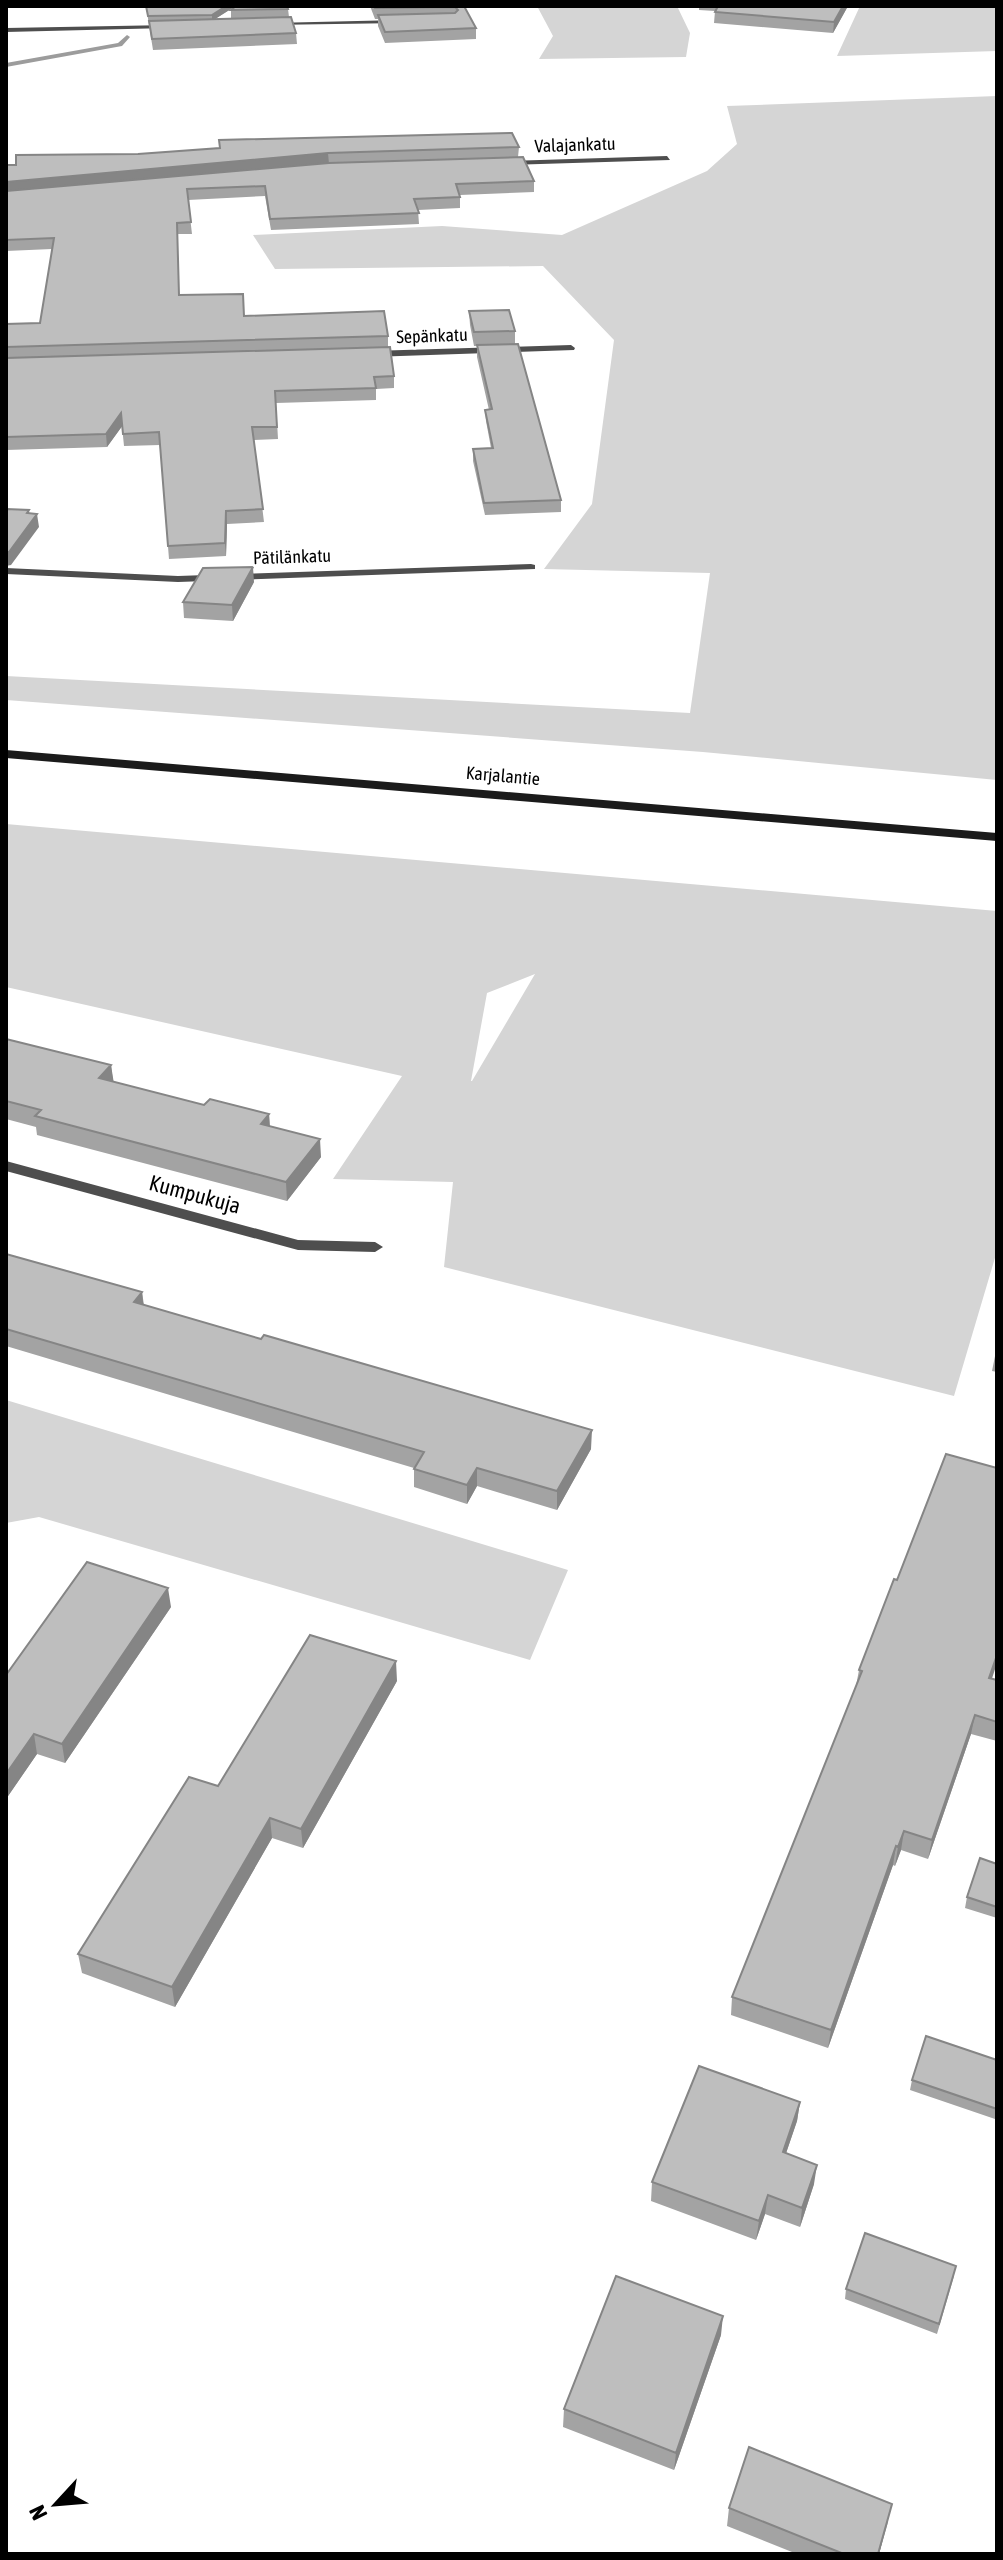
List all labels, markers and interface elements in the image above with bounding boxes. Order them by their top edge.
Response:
street label: Valajankatu [534,133,616,156]
street label: Sepänkatu [396,324,468,347]
street label: Pätilänkatu [253,545,331,568]
street label: Karjalantie [465,762,541,789]
street label: Kumpukuja [146,1169,244,1219]
north arrow [16,2464,96,2544]
text: N [23,2501,53,2524]

